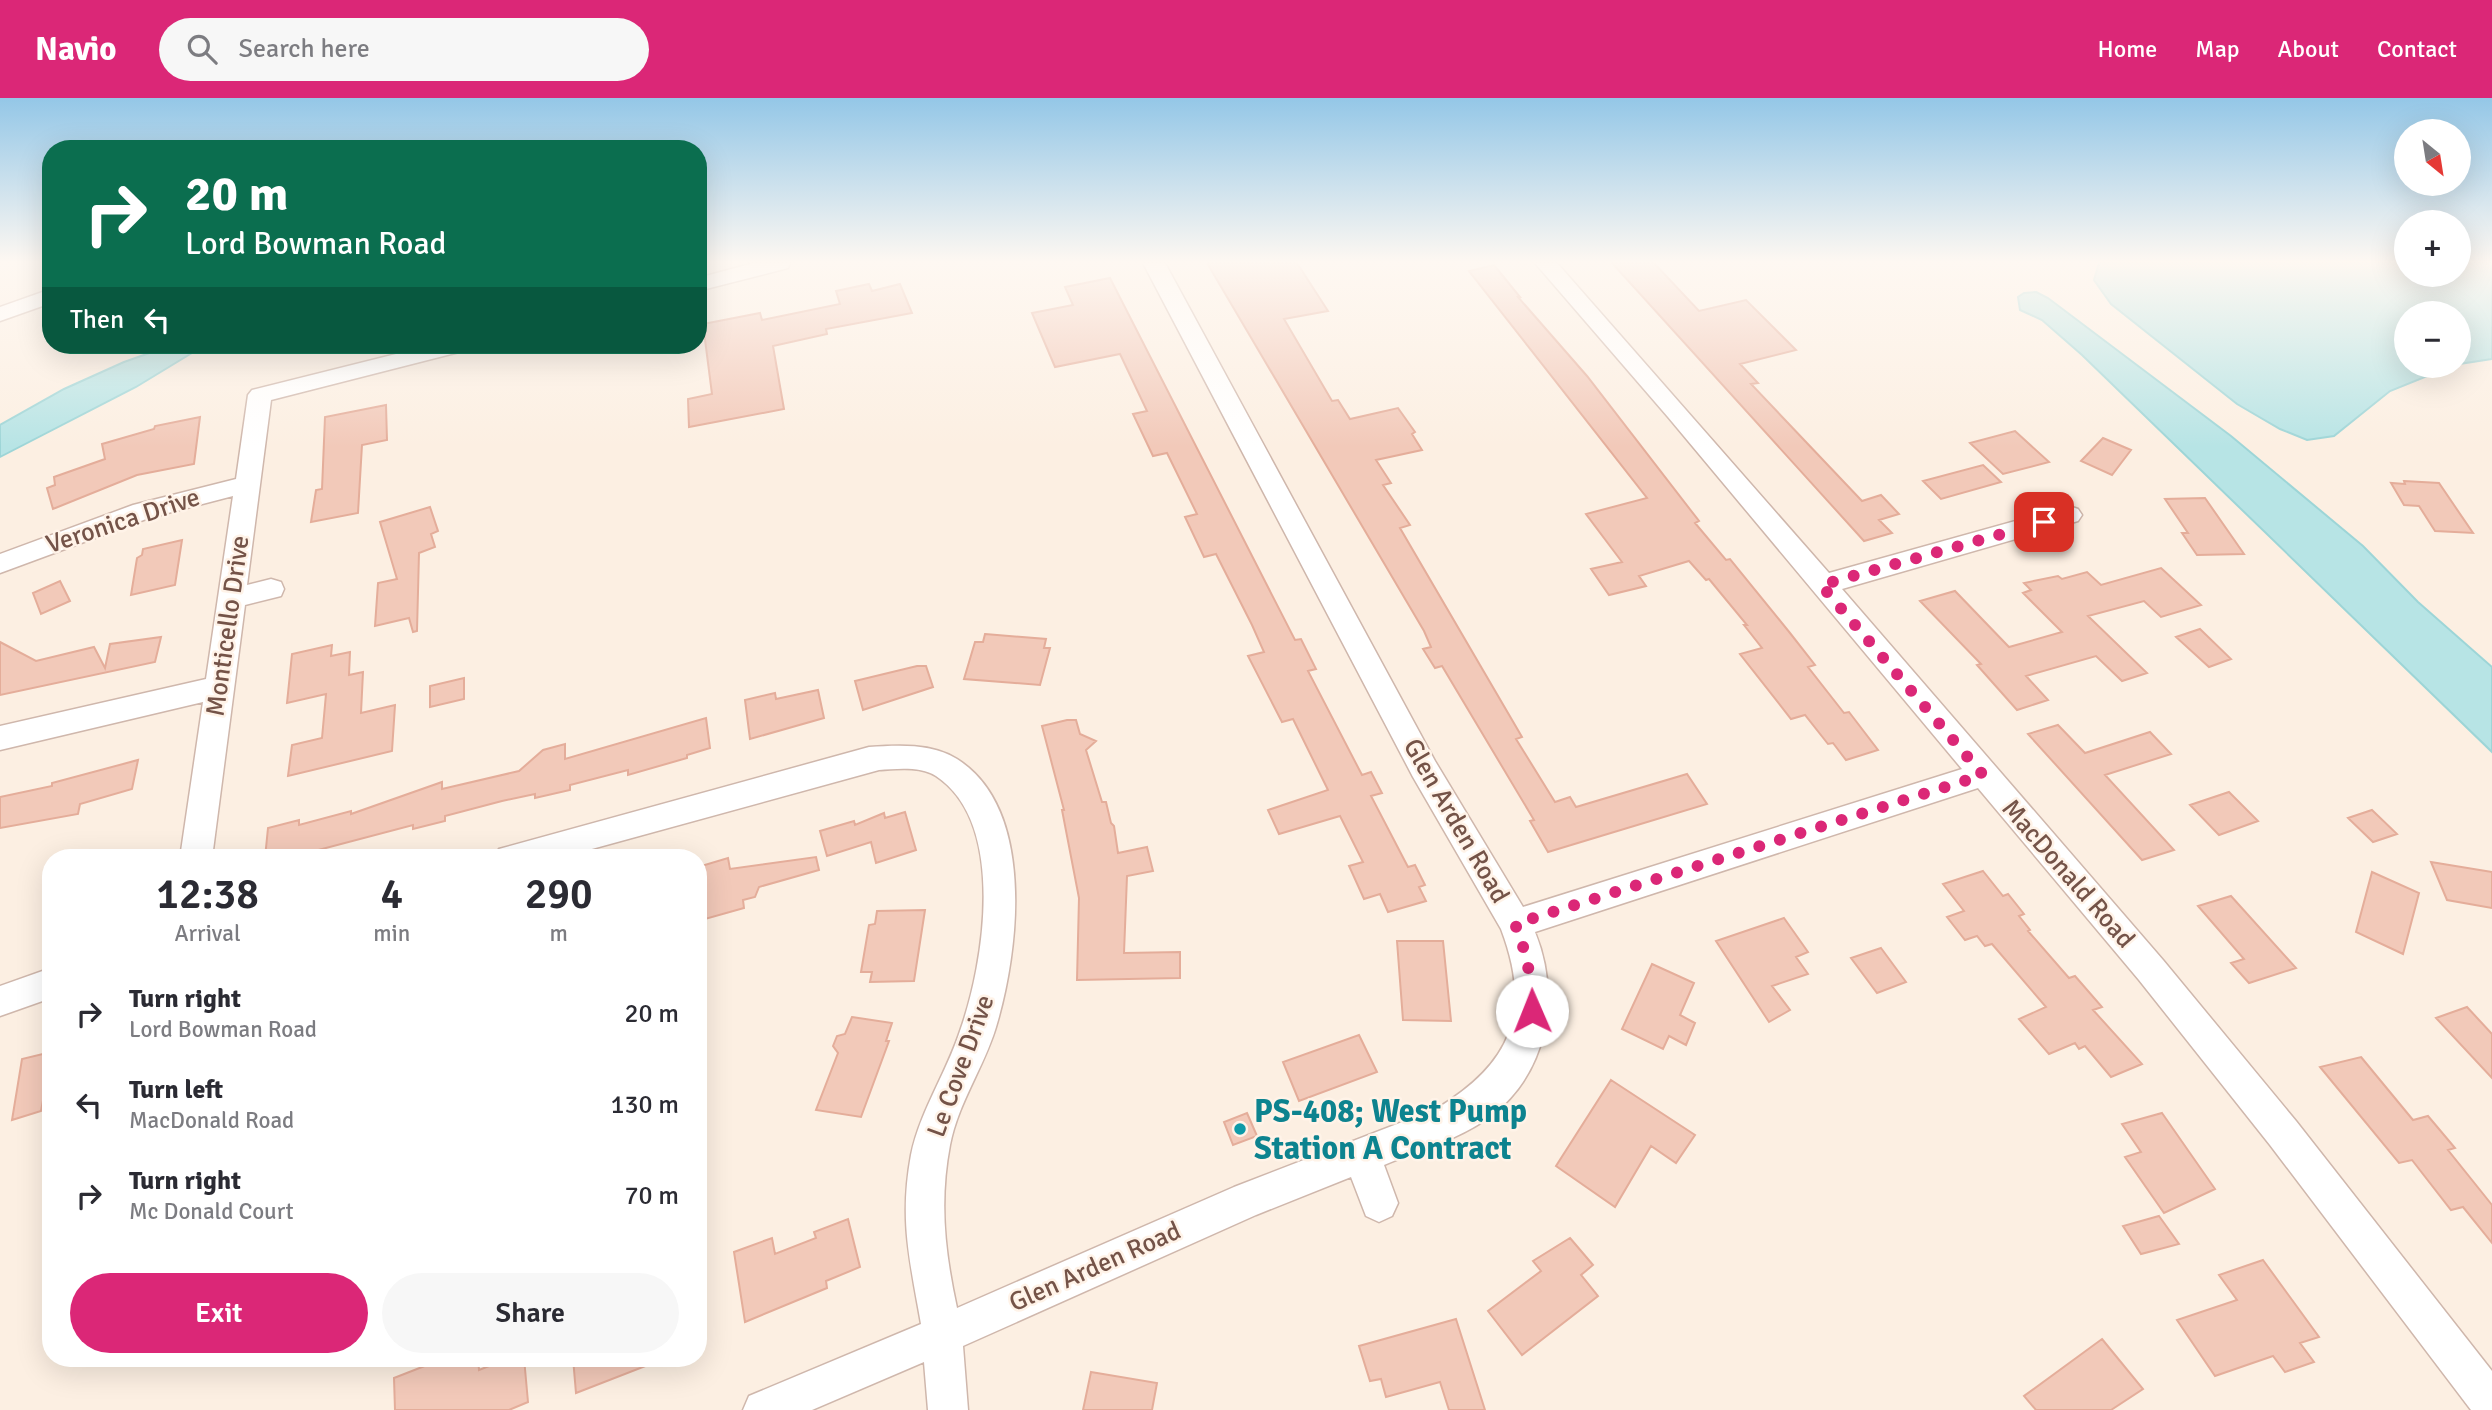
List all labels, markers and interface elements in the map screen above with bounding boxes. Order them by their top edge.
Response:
search box [159,18,649,81]
text: Navio [35,29,117,70]
icon: search [183,30,221,68]
text: Search here [239,33,370,65]
text: Home [2097,34,2157,64]
text: Map [2195,34,2240,64]
text: About [2278,34,2339,64]
text: Contact [2377,34,2457,64]
north arrow [2394,119,2471,196]
map controls [2394,119,2471,378]
text: 20 m [185,164,288,224]
icon: right [70,168,161,259]
button: + [2394,210,2471,287]
text: Lord Bowman Road [185,224,447,263]
icon: left [138,301,176,339]
button: − [2394,301,2471,378]
text: Then [70,304,124,336]
street label: Veronica Drive [42,481,204,561]
pin [2014,492,2074,552]
icon: arrive [2025,503,2063,541]
street label: Monticello Drive [199,534,257,718]
street label: Glen Arden Road [1396,733,1516,909]
street label: MacDonald Road [1995,793,2141,955]
text: 12:38 [156,869,259,920]
text: 4 [380,869,403,920]
text: 290 [525,869,593,920]
text: Arrival [174,919,241,948]
text: min [373,919,410,948]
text: m [549,919,568,948]
position arrow [1495,974,1569,1048]
text: Turn right [129,983,241,1015]
street label: Le Cove Drive [921,991,1001,1141]
icon: right [70,995,108,1033]
text: 20 m [624,998,679,1030]
text: Lord Bowman Road [129,1015,317,1044]
text: Turn left [129,1074,223,1106]
icon: left [70,1086,108,1124]
text: 130 m [610,1089,679,1121]
place label: PS-408; West Pump Station A Contract [1254,1092,1527,1168]
text: MacDonald Road [129,1106,294,1135]
marker: PS-408; West Pump Station A Contract [1232,1121,1248,1137]
text: Turn right [129,1165,241,1197]
icon: right [70,1177,108,1215]
text: 70 m [624,1180,679,1212]
text: Mc Donald Court [129,1197,294,1226]
street label: Glen Arden Road [1004,1215,1186,1319]
button: Exit [70,1273,368,1353]
button: Share [382,1273,679,1353]

